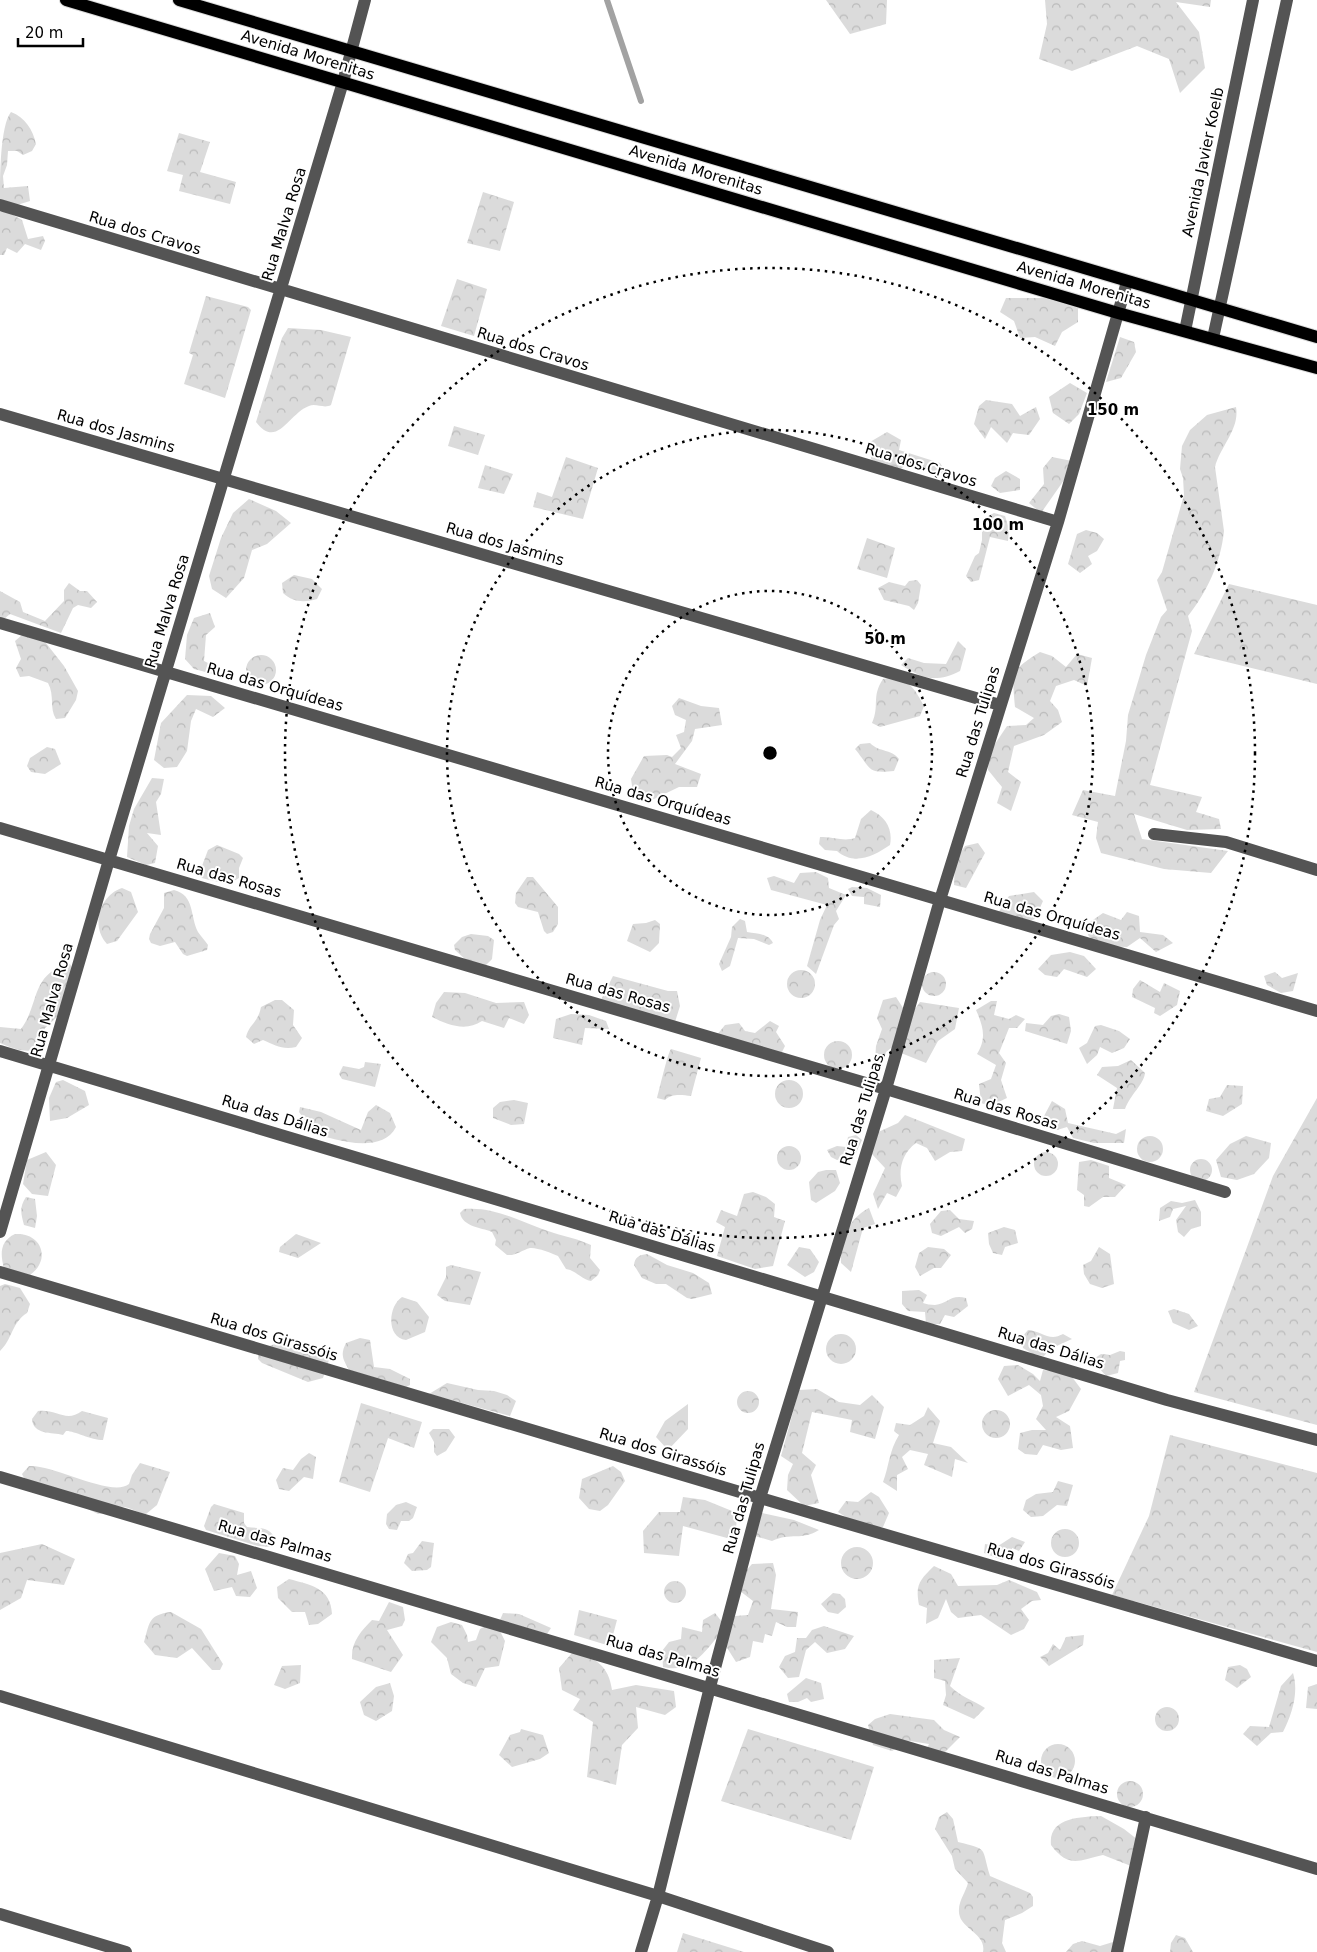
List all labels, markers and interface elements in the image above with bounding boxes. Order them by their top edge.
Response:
scale bar [18,15,82,47]
text: 20 m [25,24,63,42]
street label: Avenida Morenitas [239,26,377,84]
street label: Avenida Javier Koelb [1178,85,1228,239]
street label: Avenida Morenitas [627,141,765,199]
street label: Rua Malva Rosa [258,165,310,283]
street label: Rua dos Cravos [87,207,203,259]
street label: Avenida Morenitas [1015,257,1153,313]
street label: Rua dos Cravos [475,323,591,375]
text: 150 m [1087,401,1139,419]
street label: Rua dos Jasmins [55,406,177,457]
street label: Rua dos Cravos [863,439,979,491]
text: 100 m [972,516,1024,534]
street label: Rua dos Jasmins [444,519,566,570]
street label: Rua Malva Rosa [141,552,193,670]
text: 50 m [864,630,906,648]
street label: Rua das Orquídeas [205,659,346,715]
street label: Rua das Tulipas [952,664,1004,780]
centre of rings [761,744,779,762]
street label: Rua das Orquídeas [593,773,734,829]
street label: Rua das Rosas [174,854,284,902]
street label: Rua das Orquídeas [982,888,1123,944]
street label: Rua Malva Rosa [27,941,77,1059]
street label: Rua das Rosas [563,969,673,1017]
street label: Rua das Tulipas [836,1052,888,1168]
street label: Rua das Rosas [952,1085,1061,1133]
street label: Rua das Dálias [219,1091,331,1141]
street label: Rua das Dálias [606,1207,718,1257]
street label: Rua dos Girassóis [208,1309,340,1365]
street label: Rua das Dálias [995,1323,1107,1373]
street label: Rua dos Girassóis [597,1424,729,1480]
street label: Rua das Tulipas [719,1440,769,1556]
street label: Rua das Palmas [216,1516,334,1566]
street label: Rua dos Girassóis [985,1539,1117,1593]
street label: Rua das Palmas [604,1631,722,1681]
street label: Rua das Palmas [993,1746,1111,1798]

